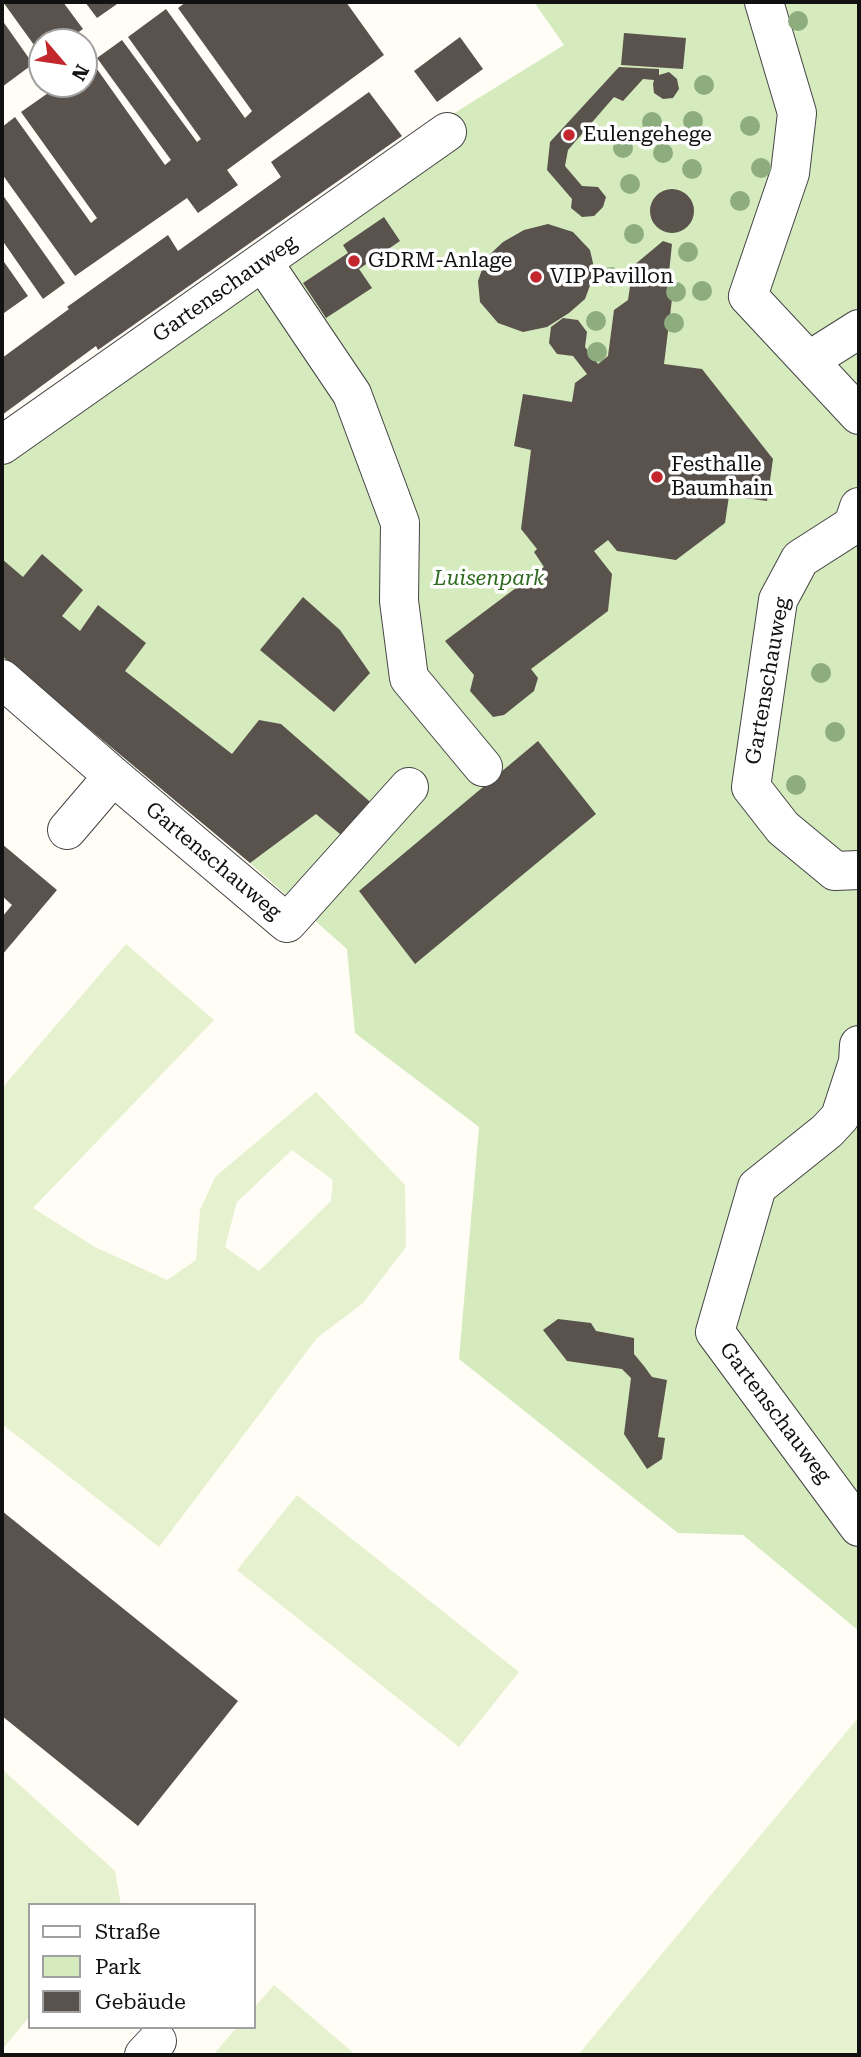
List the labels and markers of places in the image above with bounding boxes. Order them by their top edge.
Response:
place label: Eulengehege [583,122,712,148]
marker: Eulengehege [561,127,577,143]
place label: GDRM-Anlage [368,248,512,274]
marker: GDRM-Anlage [346,253,362,269]
place label: VIP Pavillon [550,264,674,290]
marker: VIP Pavillon [528,269,544,285]
place label: Festhalle Baumhain [671,452,773,502]
marker: Festhalle Baumhain [649,469,665,485]

